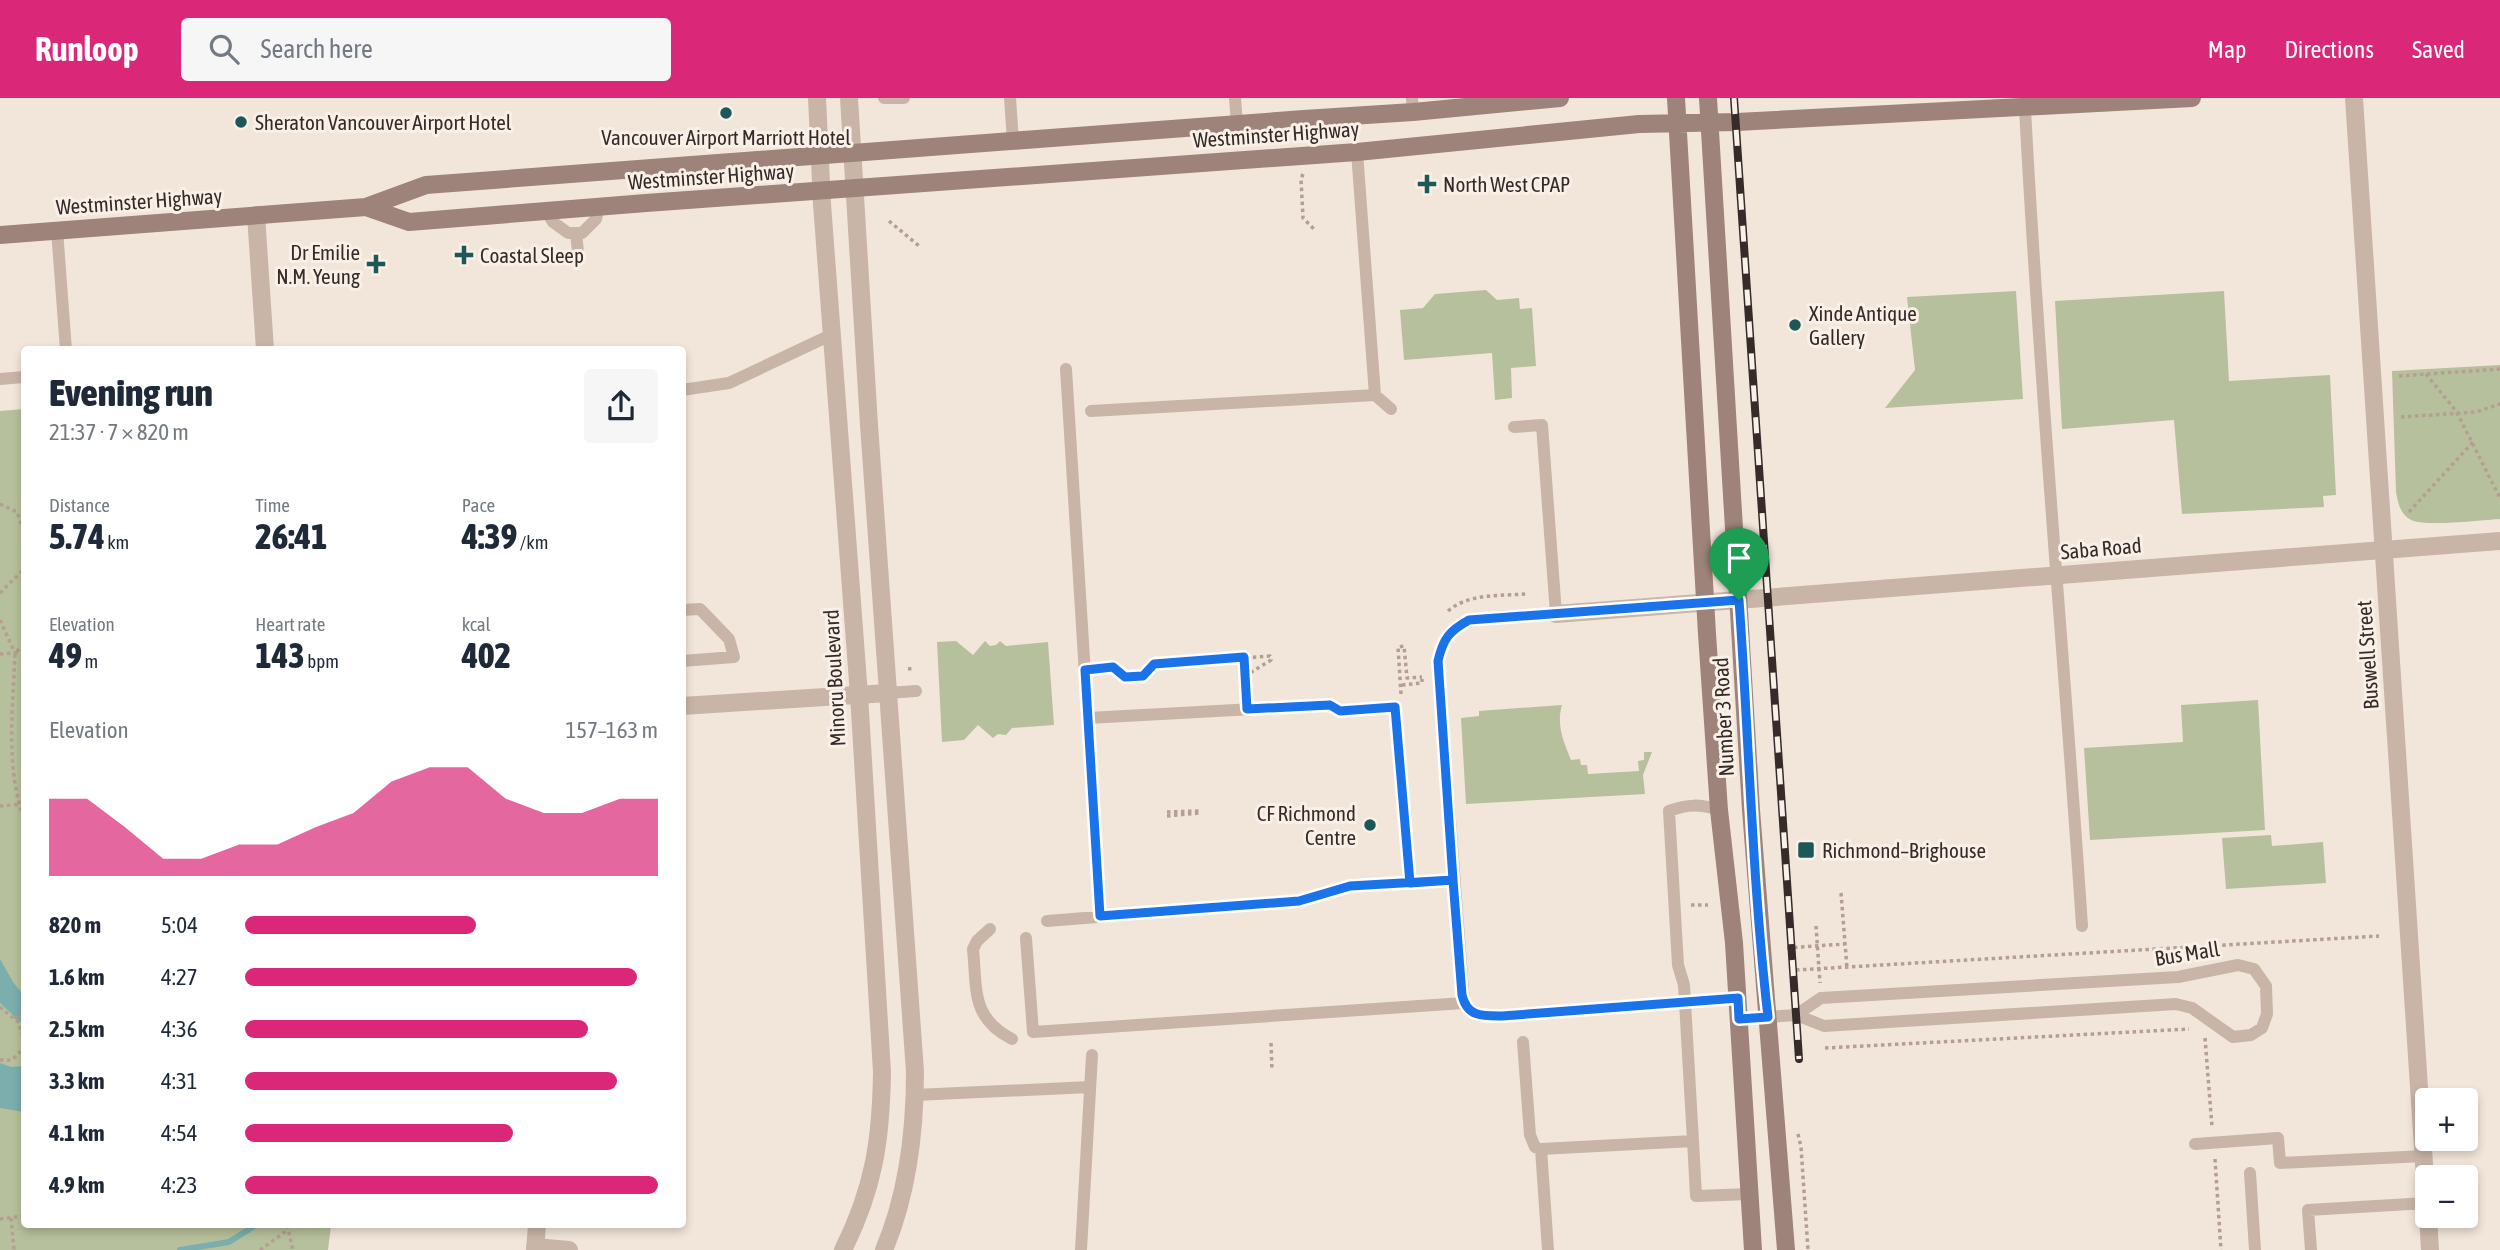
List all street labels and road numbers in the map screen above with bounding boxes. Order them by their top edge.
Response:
street label: Westminster Highway [1192,116,1360,152]
street label: Westminster Highway [627,158,795,194]
street label: Westminster Highway [55,183,223,219]
street label: Saba Road [2059,533,2143,563]
street label: Buswell Street [2351,600,2383,710]
street label: Minoru Boulevard [818,609,850,747]
street label: Number 3 Road [1708,657,1738,777]
street label: Bus Mall [2153,936,2222,970]

